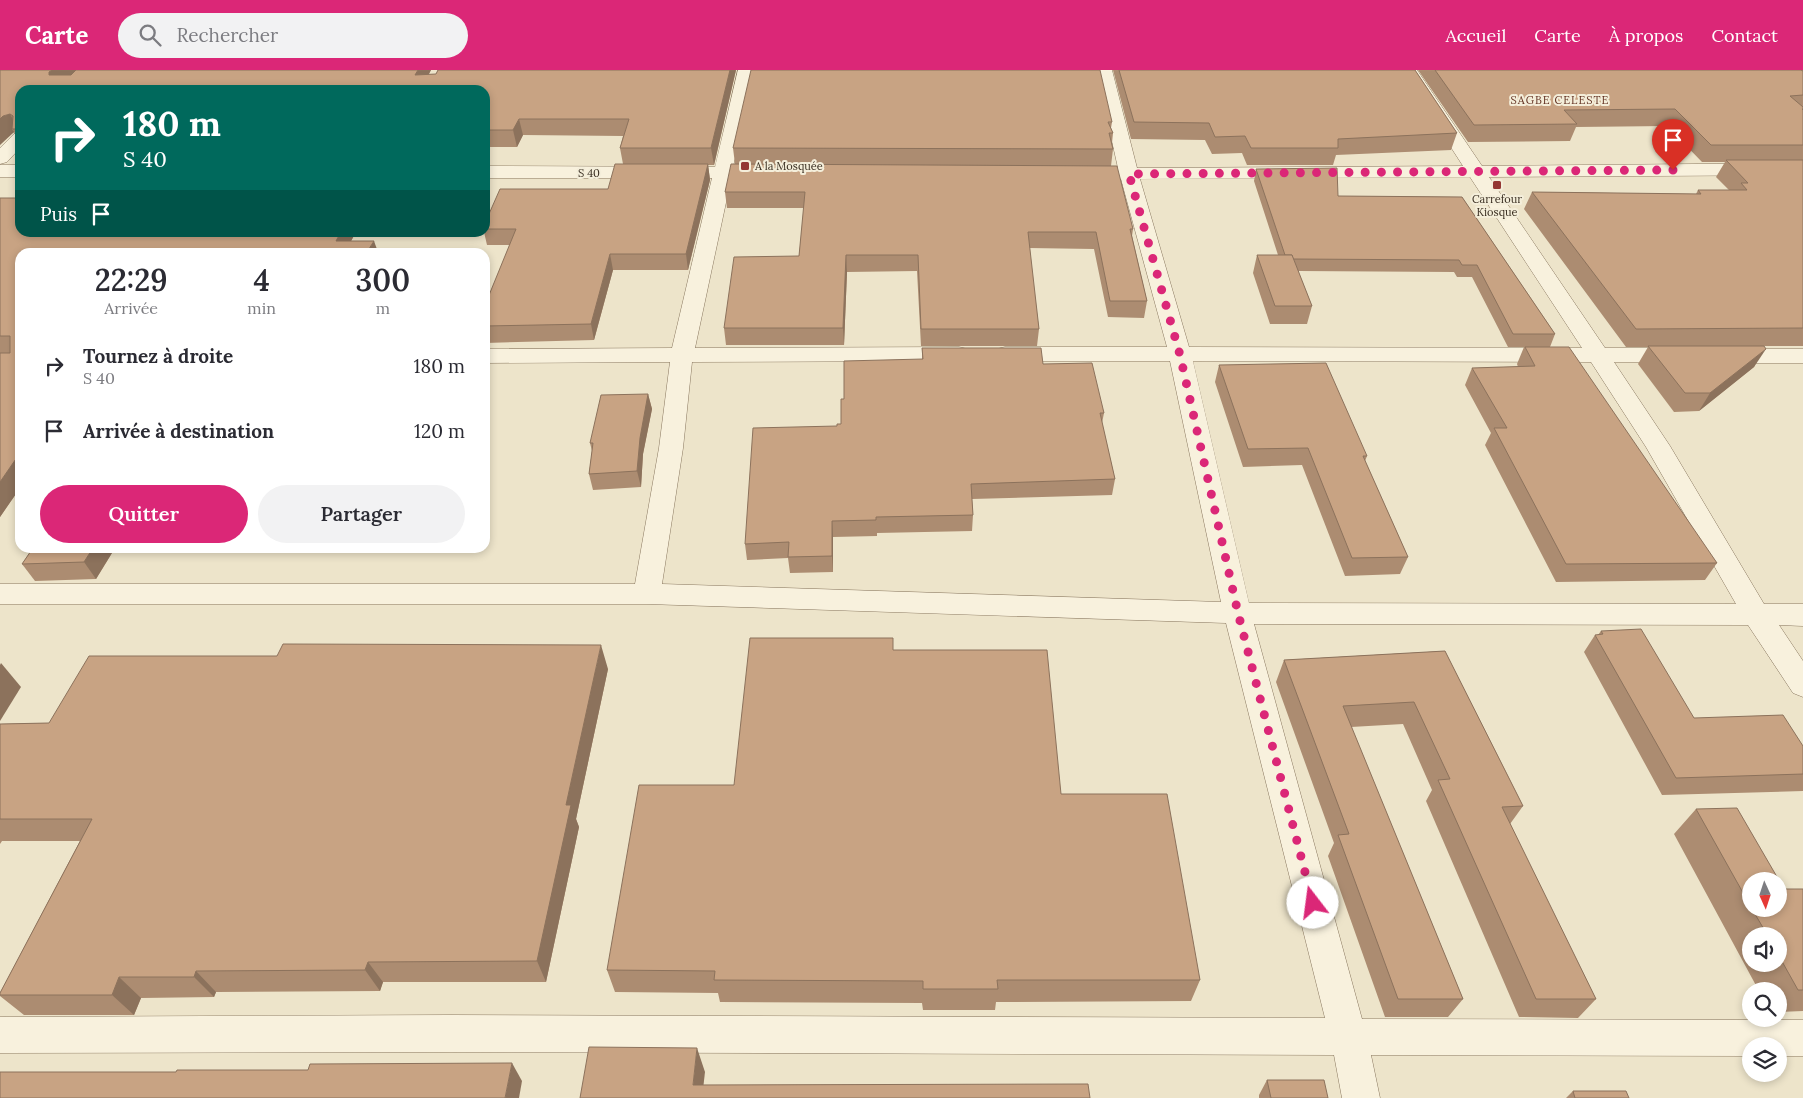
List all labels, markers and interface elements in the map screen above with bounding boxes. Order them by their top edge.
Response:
search box [118,13,468,58]
text: Carte [25,20,88,51]
icon: search [136,21,164,49]
text: Rechercher [176,23,278,47]
text: Accueil [1446,24,1506,47]
text: Carte [1534,24,1581,47]
text: À propos [1609,24,1683,47]
text: Contact [1711,24,1778,47]
district label: SAGBE CELESTE [1511,93,1609,107]
text: 180 m [123,101,221,146]
icon: right [40,105,105,170]
pin [1652,119,1694,170]
icon: arrive [1659,126,1687,154]
text: S 40 [123,145,167,173]
place label: A la Mosquée [754,159,823,173]
marker: A la Mosquée [739,160,751,172]
street label: S 40 [578,166,600,180]
marker: Carrefour Kiosque [1491,179,1503,191]
place label: Carrefour Kiosque [1472,192,1522,219]
icon: arrive [87,200,115,228]
text: Puis [40,202,77,226]
text: 22:29 [95,261,168,299]
text: 4 [253,261,270,299]
text: 300 [356,261,410,299]
text: Arrivée [104,298,158,318]
text: min [247,298,276,318]
text: m [376,298,390,318]
text: Tournez à droite [83,344,233,368]
icon: right [40,352,68,380]
text: 180 m [414,354,465,378]
text: S 40 [83,368,115,388]
icon: arrive [40,417,68,445]
text: Arrivée à destination [83,419,274,443]
text: 120 m [414,419,465,443]
button: Quitter [40,485,248,543]
button: Partager [258,485,465,543]
north arrow [1742,872,1788,918]
map controls [1742,872,1787,1082]
position arrow [1286,876,1338,928]
button: sound [1742,927,1787,972]
button: search [1742,982,1787,1027]
button: layers [1742,1037,1787,1082]

